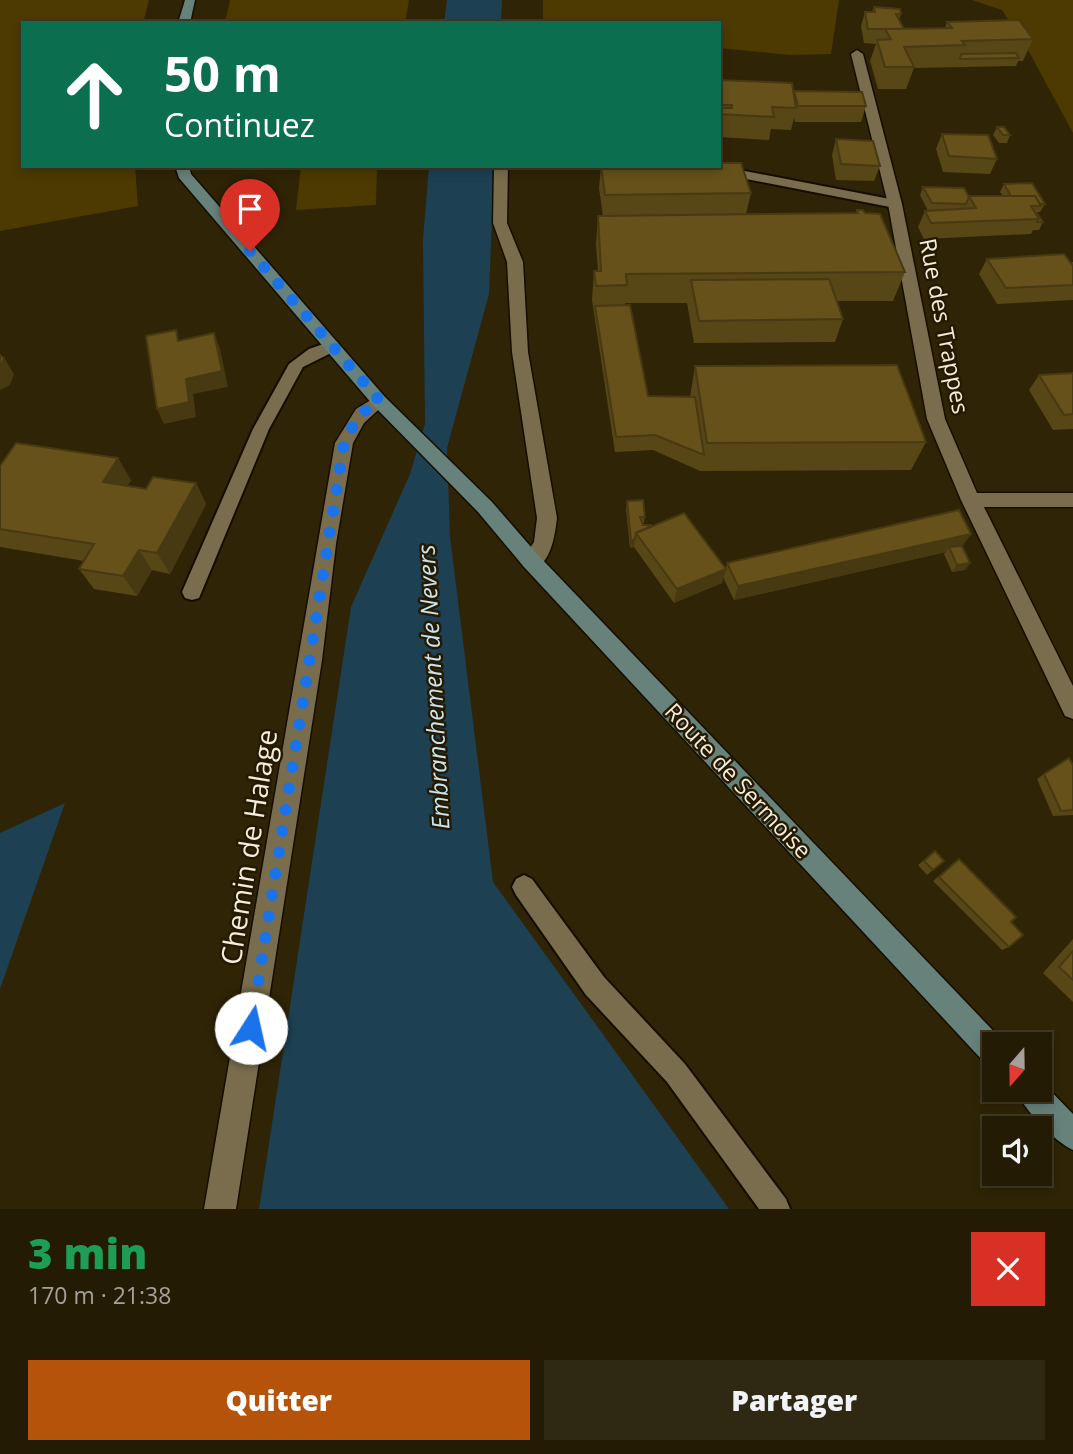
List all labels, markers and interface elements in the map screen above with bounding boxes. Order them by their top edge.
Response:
text: 50 m [164,40,281,106]
icon: ahead [49,49,140,140]
text: Continuez [164,103,315,146]
pin [220,179,280,251]
icon: arrive [231,190,269,228]
street label: Rue des Trappes [912,235,978,416]
water label: Embranchement de Nevers [409,544,456,830]
street label: Route de Sermoise [658,696,819,865]
street label: Chemin de Halage [211,726,285,967]
position arrow [214,991,288,1065]
north arrow [982,1032,1052,1102]
map controls [982,1032,1052,1186]
button: sound [982,1116,1052,1186]
text: 3 min [28,1224,147,1281]
button: close [971,1232,1045,1306]
text: 170 m · 21:38 [28,1279,171,1311]
button: Quitter [28,1360,530,1440]
button: Partager [544,1360,1045,1440]

